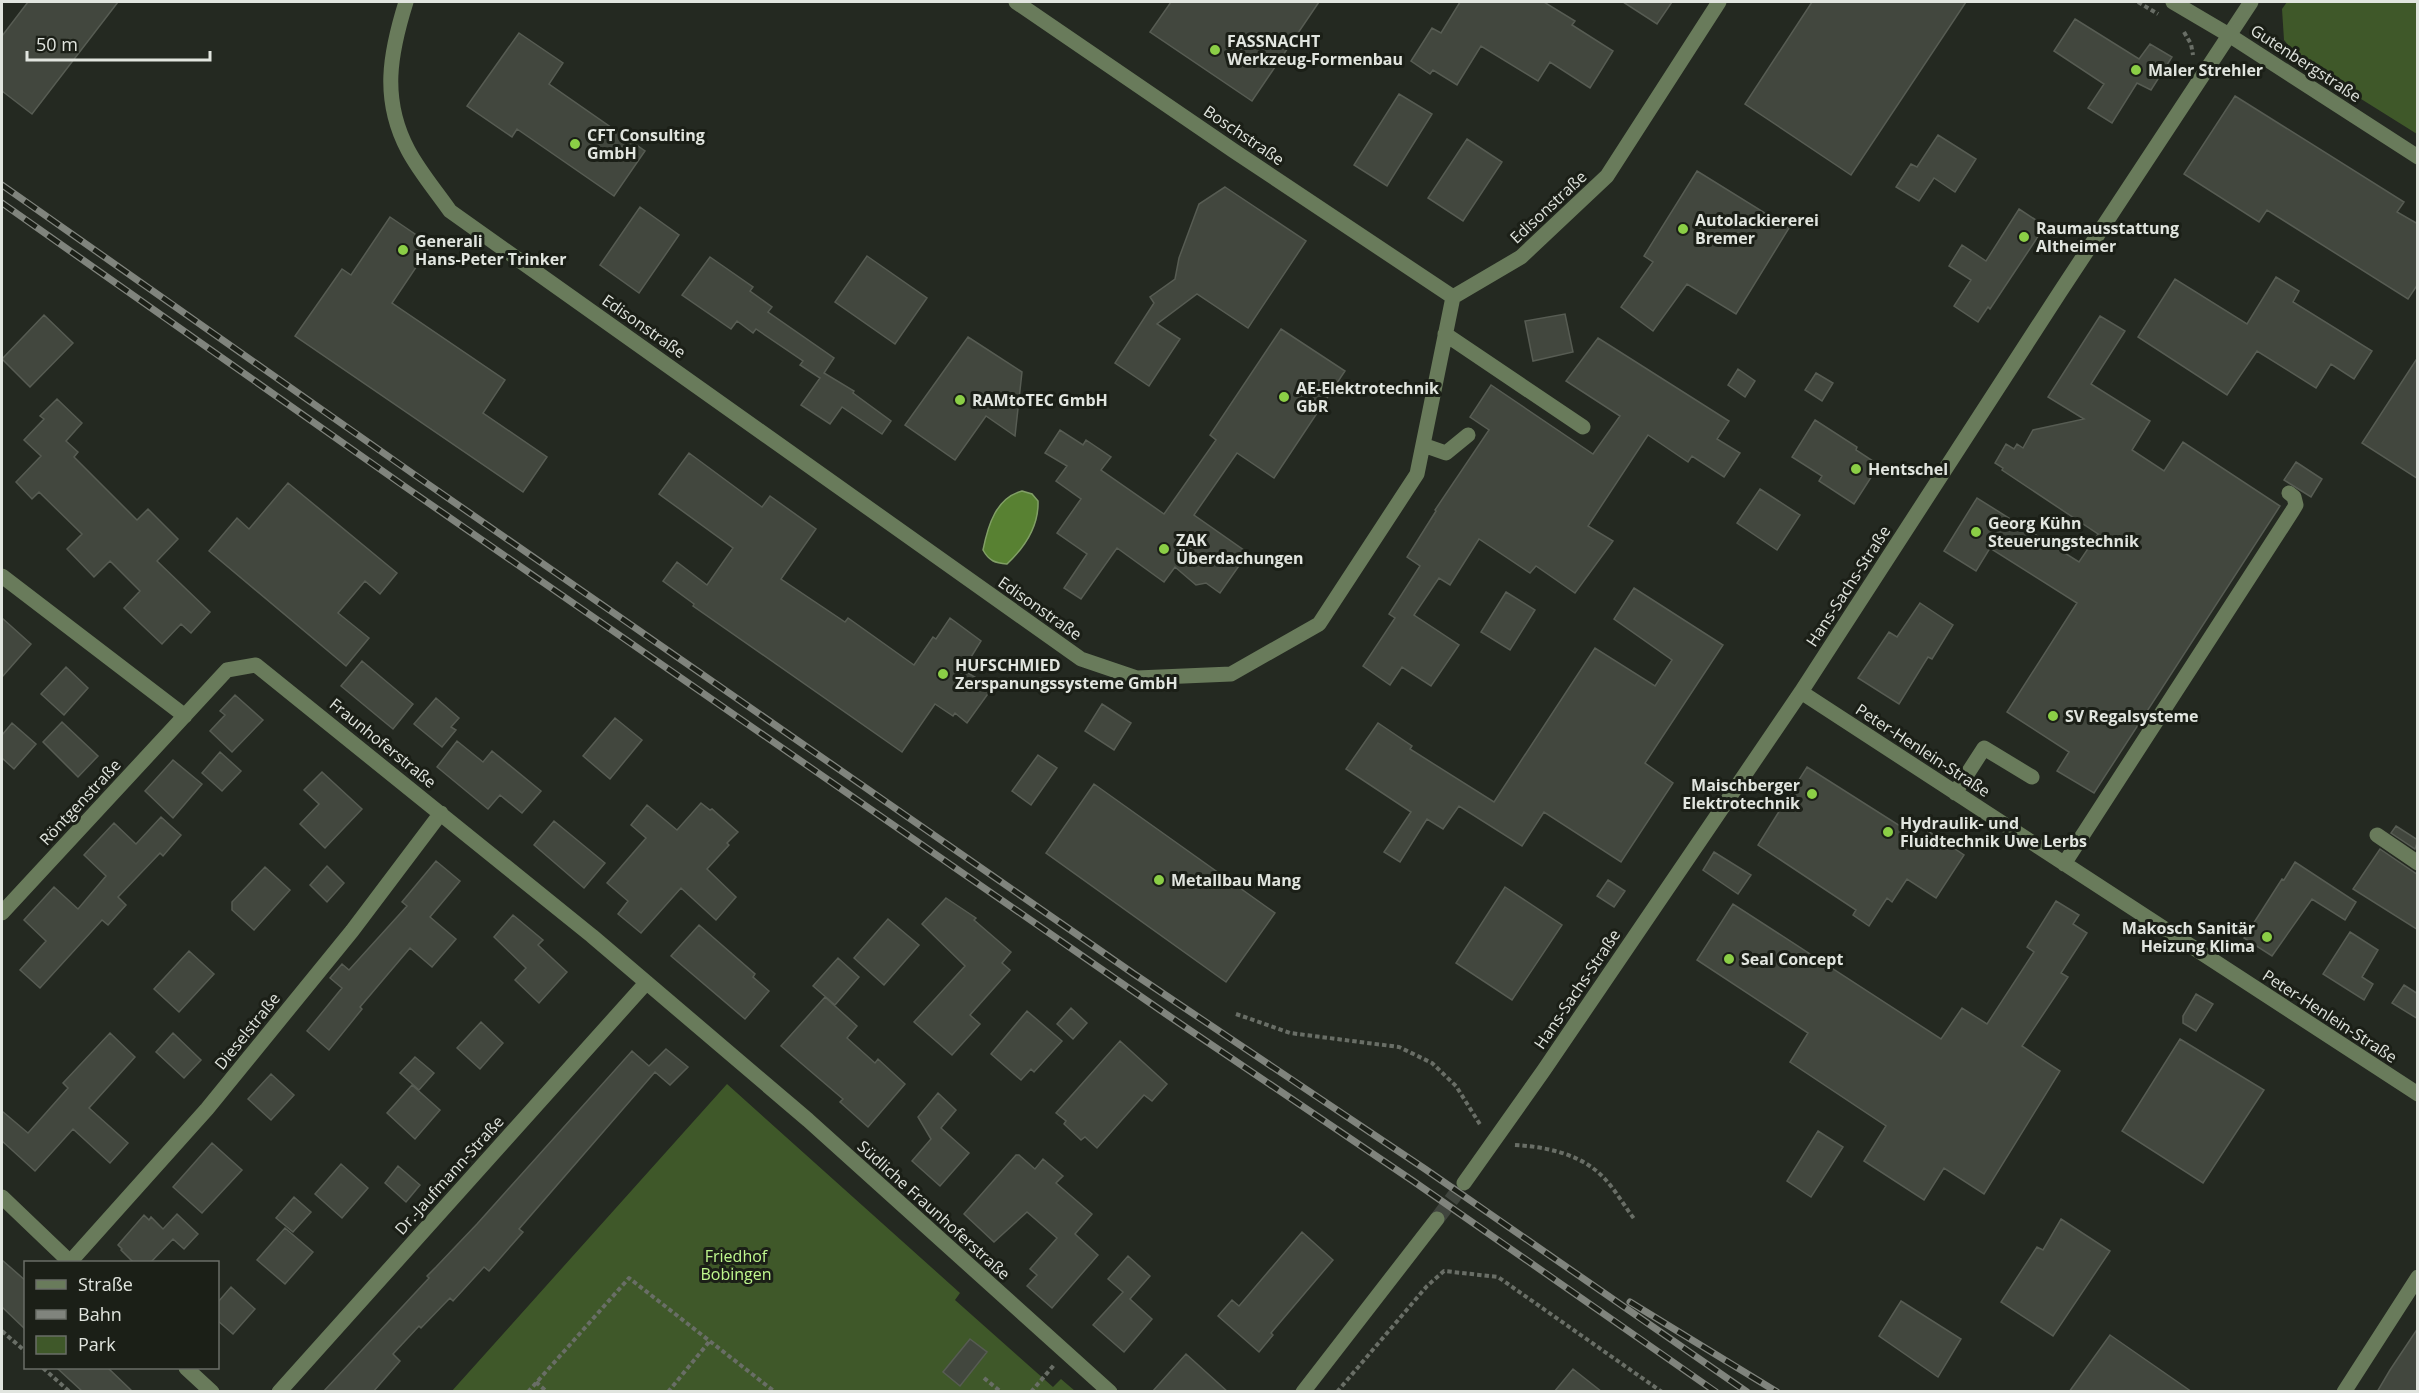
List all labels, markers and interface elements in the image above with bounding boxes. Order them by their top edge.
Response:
street label: Gutenbergstraße [2246,19,2366,107]
scale bar [27,24,210,62]
place label: FASSNACHT Werkzeug-Formenbau [1227,30,1403,70]
text: 50 m [36,32,78,56]
marker: FASSNACHT Werkzeug-Formenbau [1208,43,1222,57]
place label: Maler Strehler [2148,59,2263,81]
marker: Maler Strehler [2129,63,2143,77]
street label: Boschstraße [1199,100,1289,170]
place label: CFT Consulting GmbH [587,124,705,164]
marker: CFT Consulting GmbH [568,137,582,151]
street label: Edisonstraße [1505,166,1591,248]
place label: Autolackiererei Bremer [1695,209,1819,249]
place label: Raumausstattung Altheimer [2036,217,2179,257]
marker: Autolackiererei Bremer [1676,222,1690,236]
place label: Generali Hans-Peter Trinker [415,230,566,270]
marker: Raumausstattung Altheimer [2017,230,2031,244]
marker: Generali Hans-Peter Trinker [396,243,410,257]
street label: Edisonstraße [598,289,690,363]
place label: AE-Elektrotechnik GbR [1296,377,1439,417]
place label: RAMtoTEC GmbH [972,389,1108,411]
marker: AE-Elektrotechnik GbR [1277,390,1291,404]
marker: RAMtoTEC GmbH [953,393,967,407]
place label: Hentschel [1868,458,1948,480]
marker: Hentschel [1849,462,1863,476]
place label: Georg Kühn Steuerungstechnik [1988,512,2139,552]
street label: Hans-Sachs-Straße [1801,521,1895,651]
marker: Georg Kühn Steuerungstechnik [1969,525,1983,539]
place label: ZAK Überdachungen [1176,529,1304,569]
marker: ZAK Überdachungen [1157,542,1171,556]
street label: Edisonstraße [994,571,1086,645]
place label: HUFSCHMIED Zerspanungssysteme GmbH [955,654,1178,694]
marker: HUFSCHMIED Zerspanungssysteme GmbH [936,667,950,681]
street label: Fraunhoferstraße [325,693,441,793]
street label: Peter-Henlein-Straße [1851,698,1995,802]
place label: SV Regalsysteme [2065,705,2199,727]
marker: SV Regalsysteme [2046,709,2060,723]
street label: Röntgenstraße [34,754,126,850]
place label: Maischberger Elektrotechnik [1682,774,1800,814]
marker: Maischberger Elektrotechnik [1805,787,1819,801]
place label: Hydraulik- und Fluidtechnik Uwe Lerbs [1900,812,2087,852]
marker: Hydraulik- und Fluidtechnik Uwe Lerbs [1881,825,1895,839]
place label: Metallbau Mang [1171,869,1301,891]
marker: Metallbau Mang [1152,873,1166,887]
place label: Makosch Sanitär Heizung Klima [2122,917,2255,957]
street label: Hans-Sachs-Straße [1529,925,1625,1053]
marker: Makosch Sanitär Heizung Klima [2260,930,2274,944]
place label: Seal Concept [1741,948,1843,970]
marker: Seal Concept [1722,952,1736,966]
street label: Peter-Henlein-Straße [2258,964,2402,1068]
street label: Dieselstraße [209,988,285,1074]
street label: Dr.-Jaufmann-Straße [390,1111,508,1239]
street label: Südliche Fraunhoferstraße [853,1135,1015,1285]
park label: Friedhof Bobingen [700,1245,772,1285]
legend [24,1261,219,1369]
text: Straße [78,1272,133,1296]
text: Bahn [78,1302,122,1326]
text: Park [78,1332,116,1356]

